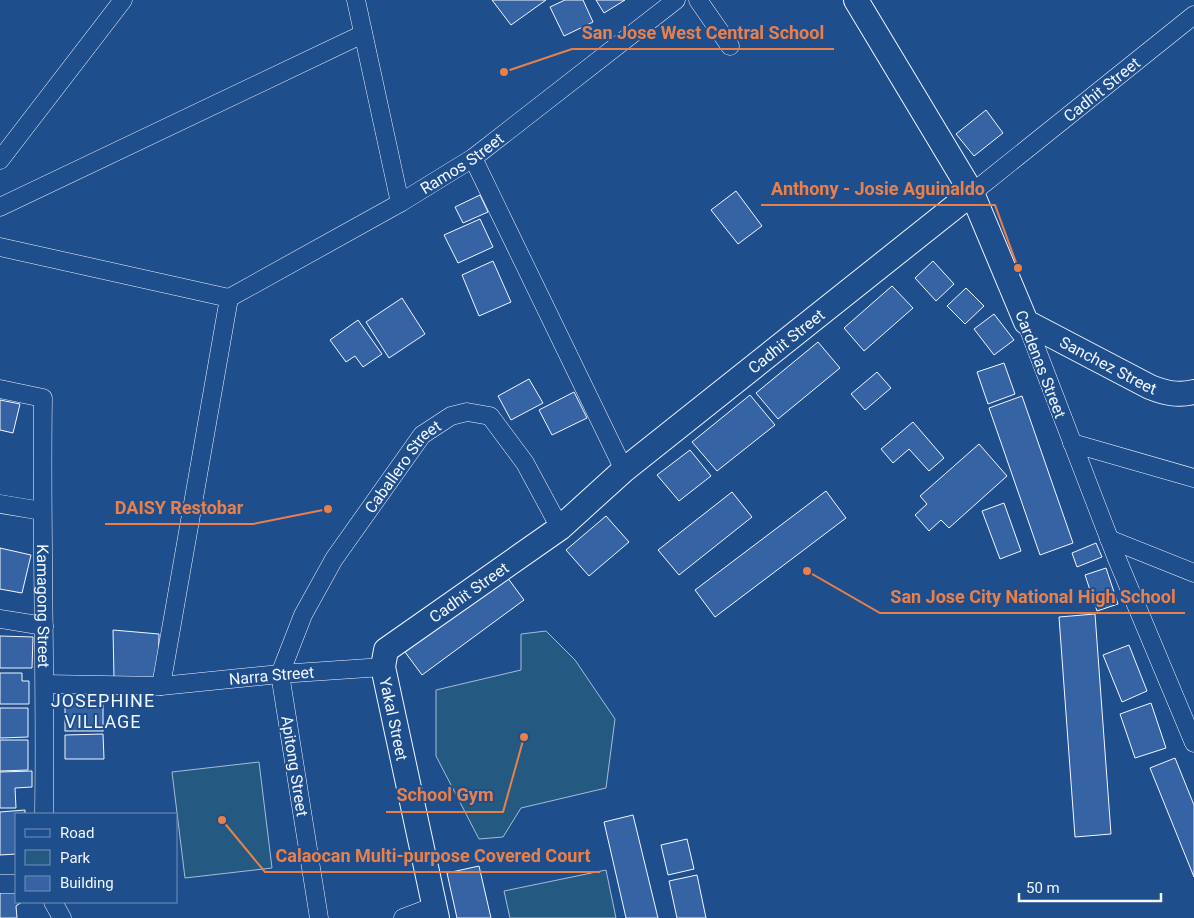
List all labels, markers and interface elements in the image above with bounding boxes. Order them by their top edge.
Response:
callout: San Jose West Central School [572,16,834,49]
text: San Jose West Central School [582,22,824,43]
street label: Cadhit Street [1060,53,1144,126]
street label: Ramos Street [417,129,507,198]
callout: Anthony - Josie Aguinaldo [761,172,995,205]
text: Anthony - Josie Aguinaldo [771,178,985,199]
street label: Cadhit Street [744,305,828,378]
street label: Cardenas Street [1011,308,1070,421]
street label: Sanchez Street [1056,332,1159,399]
street label: Caballero Street [361,416,444,517]
callout: DAISY Restobar [105,491,253,524]
text: DAISY Restobar [115,497,244,518]
street label: Kamagong Street [33,544,53,668]
street label: Cadhit Street [426,558,512,627]
callout: San Jose City National High School [880,580,1185,613]
text: San Jose City National High School [890,586,1176,607]
street label: Narra Street [228,663,315,689]
street label: Yakal Street [375,676,412,762]
district label: JOSEPHINE VILLAGE [51,690,155,732]
street label: Apitong Street [277,714,312,818]
callout: School Gym [386,779,503,812]
text: School Gym [396,784,494,805]
legend [15,813,178,903]
text: Road [60,824,94,842]
callout: Calaocan Multi-purpose Covered Court [265,839,600,872]
text: Calaocan Multi-purpose Covered Court [275,845,591,866]
text: Park [60,849,91,867]
scale bar [1019,870,1162,902]
text: Building [60,874,114,892]
text: 50 m [1026,879,1060,897]

